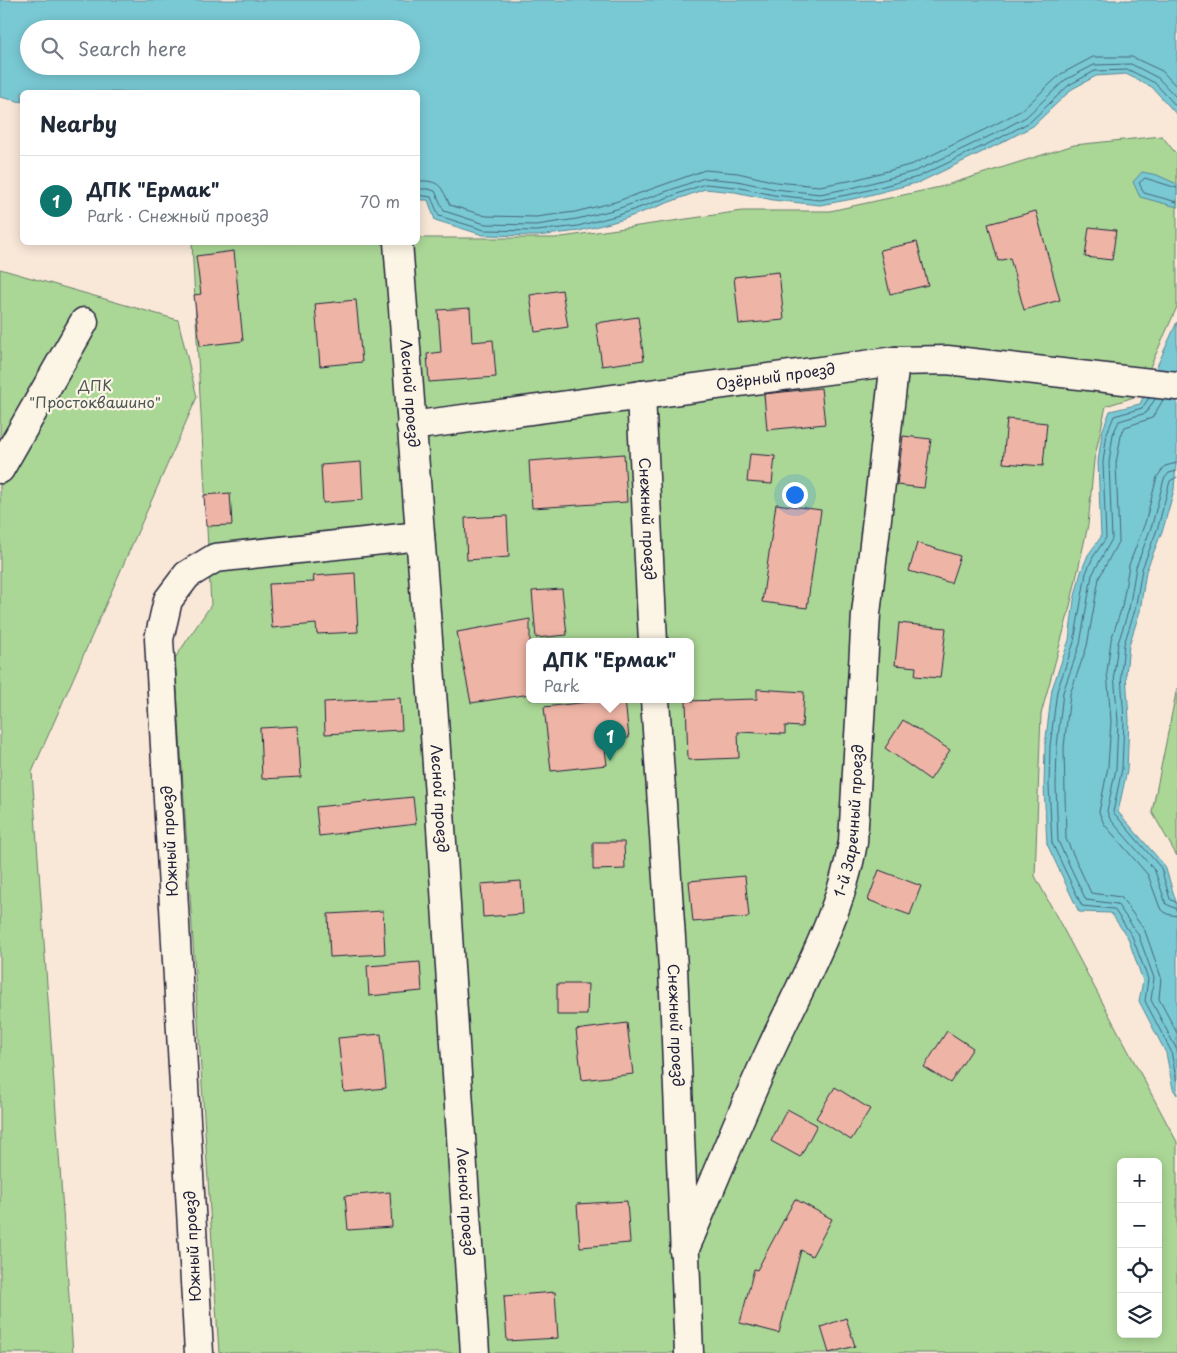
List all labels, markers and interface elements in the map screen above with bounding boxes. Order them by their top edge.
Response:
search box [20,20,420,75]
icon: search [38,34,66,62]
text: Search here [78,34,187,62]
text: Nearby [40,107,117,139]
text: ДПК "Ермак" [87,175,219,203]
text: 1 [52,189,60,213]
text: 70 m [360,189,400,213]
text: Park · Снежный проезд [87,203,269,227]
street label: Лесной проезд [395,338,426,448]
street label: Озёрный проезд [714,356,837,395]
park label: ДПК "Простоквашино" [29,373,161,413]
street label: Снежный проезд [634,457,663,581]
your location [782,482,808,508]
popup [526,638,694,703]
text: ДПК "Ермак" [544,645,676,673]
text: Park [544,673,580,697]
pin: 1 [594,720,626,761]
street label: Лесной проезд [426,743,456,853]
street label: 1-й Заречный проезд [827,743,869,900]
street label: Южный проезд [154,785,183,897]
street label: Снежный проезд [663,963,691,1087]
street label: Лесной проезд [452,1147,482,1256]
map controls [1117,1158,1162,1338]
button: + [1117,1158,1162,1203]
street label: Южный проезд [177,1190,206,1302]
button: − [1117,1203,1162,1248]
button: locate [1117,1248,1162,1293]
button: layers [1117,1293,1162,1338]

